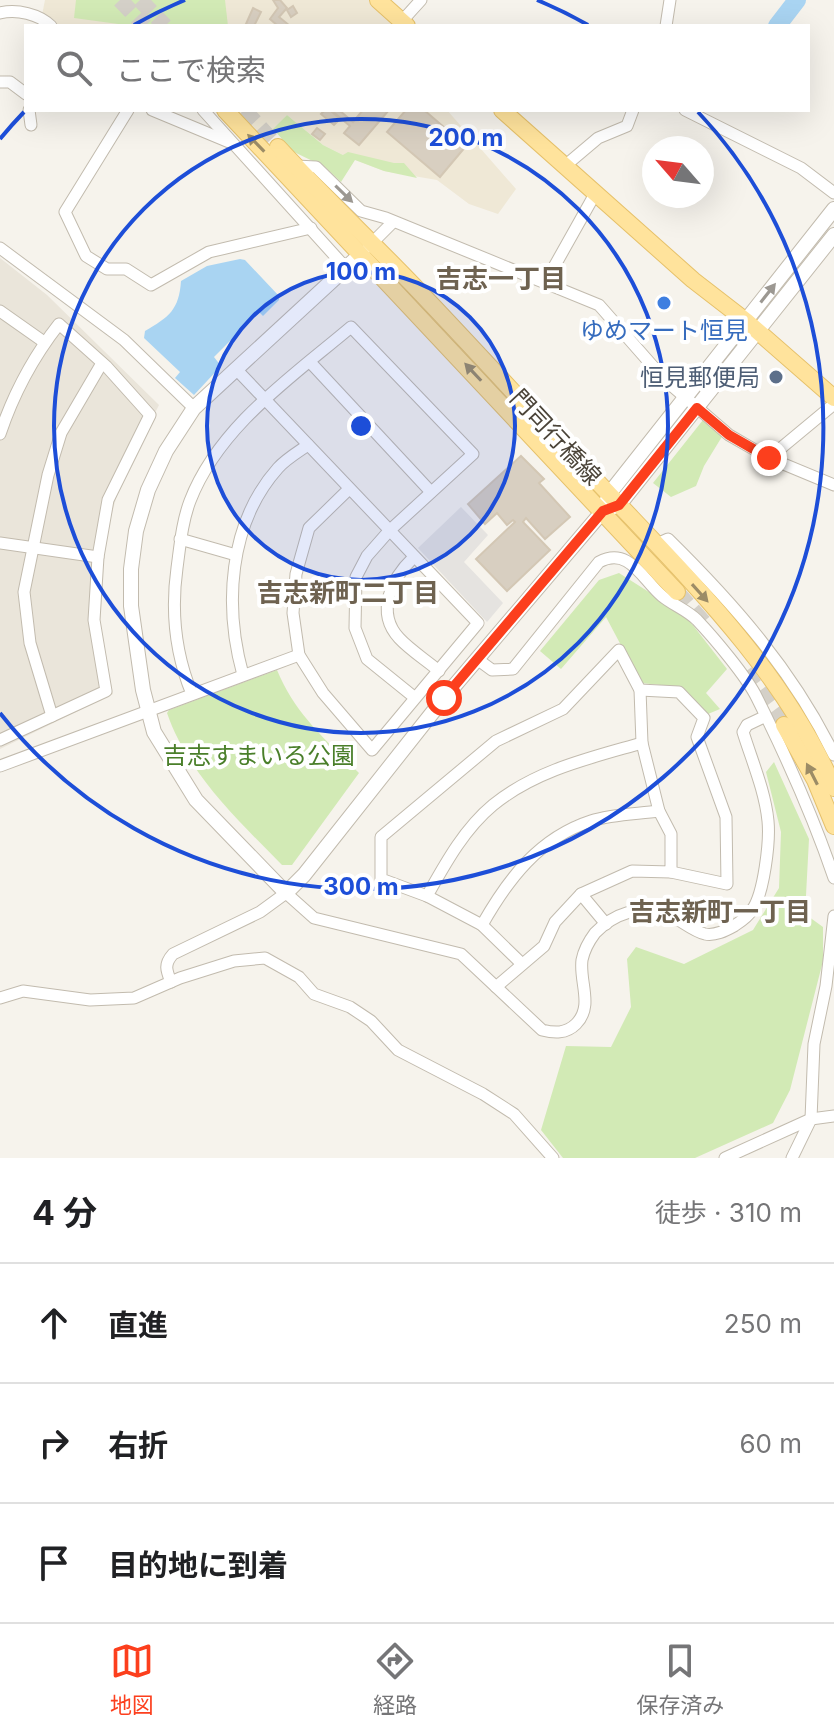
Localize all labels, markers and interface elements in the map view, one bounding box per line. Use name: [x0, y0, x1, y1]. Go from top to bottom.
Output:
search box: [24, 24, 810, 112]
icon: search: [52, 46, 96, 90]
text: ここで検索: [116, 52, 266, 88]
text: 200 m: [428, 123, 504, 152]
one-way arrow: [247, 134, 265, 153]
north arrow: [642, 136, 714, 208]
one-way arrow: [334, 184, 353, 203]
text: 100 m: [326, 257, 396, 286]
district label: 吉志一丁目: [436, 263, 566, 294]
one-way arrow: [759, 283, 775, 303]
marker: ゆめマート恒見: [655, 294, 673, 312]
place label: ゆめマート恒見: [580, 316, 748, 345]
one-way arrow: [465, 363, 483, 382]
place label: 恒見郵便局: [640, 363, 760, 392]
marker: 恒見郵便局: [767, 368, 785, 386]
street label: 門司行橋線: [504, 383, 608, 491]
centre of rings: [347, 412, 375, 440]
route end: [751, 440, 787, 476]
district label: 吉志新町二丁目: [257, 577, 439, 608]
one-way arrow: [691, 583, 709, 602]
route start: [426, 680, 462, 716]
park label: 吉志すまいる公園: [163, 741, 355, 770]
one-way arrow: [805, 763, 818, 786]
text: 300 m: [323, 872, 399, 901]
district label: 吉志新町一丁目: [629, 896, 811, 927]
text: 4 分: [32, 1192, 97, 1233]
text: 徒歩 · 310 m: [655, 1197, 802, 1228]
icon: ahead: [32, 1301, 76, 1345]
text: 直進: [108, 1307, 168, 1343]
text: 250 m: [724, 1308, 802, 1339]
icon: right: [32, 1421, 76, 1465]
text: 右折: [108, 1427, 168, 1463]
text: 60 m: [739, 1428, 802, 1459]
icon: arrive: [32, 1541, 76, 1585]
text: 目的地に到着: [108, 1547, 288, 1583]
tab: 地図: [110, 1639, 154, 1719]
tab: 経路: [373, 1639, 417, 1719]
tab: 保存済み: [636, 1639, 724, 1719]

